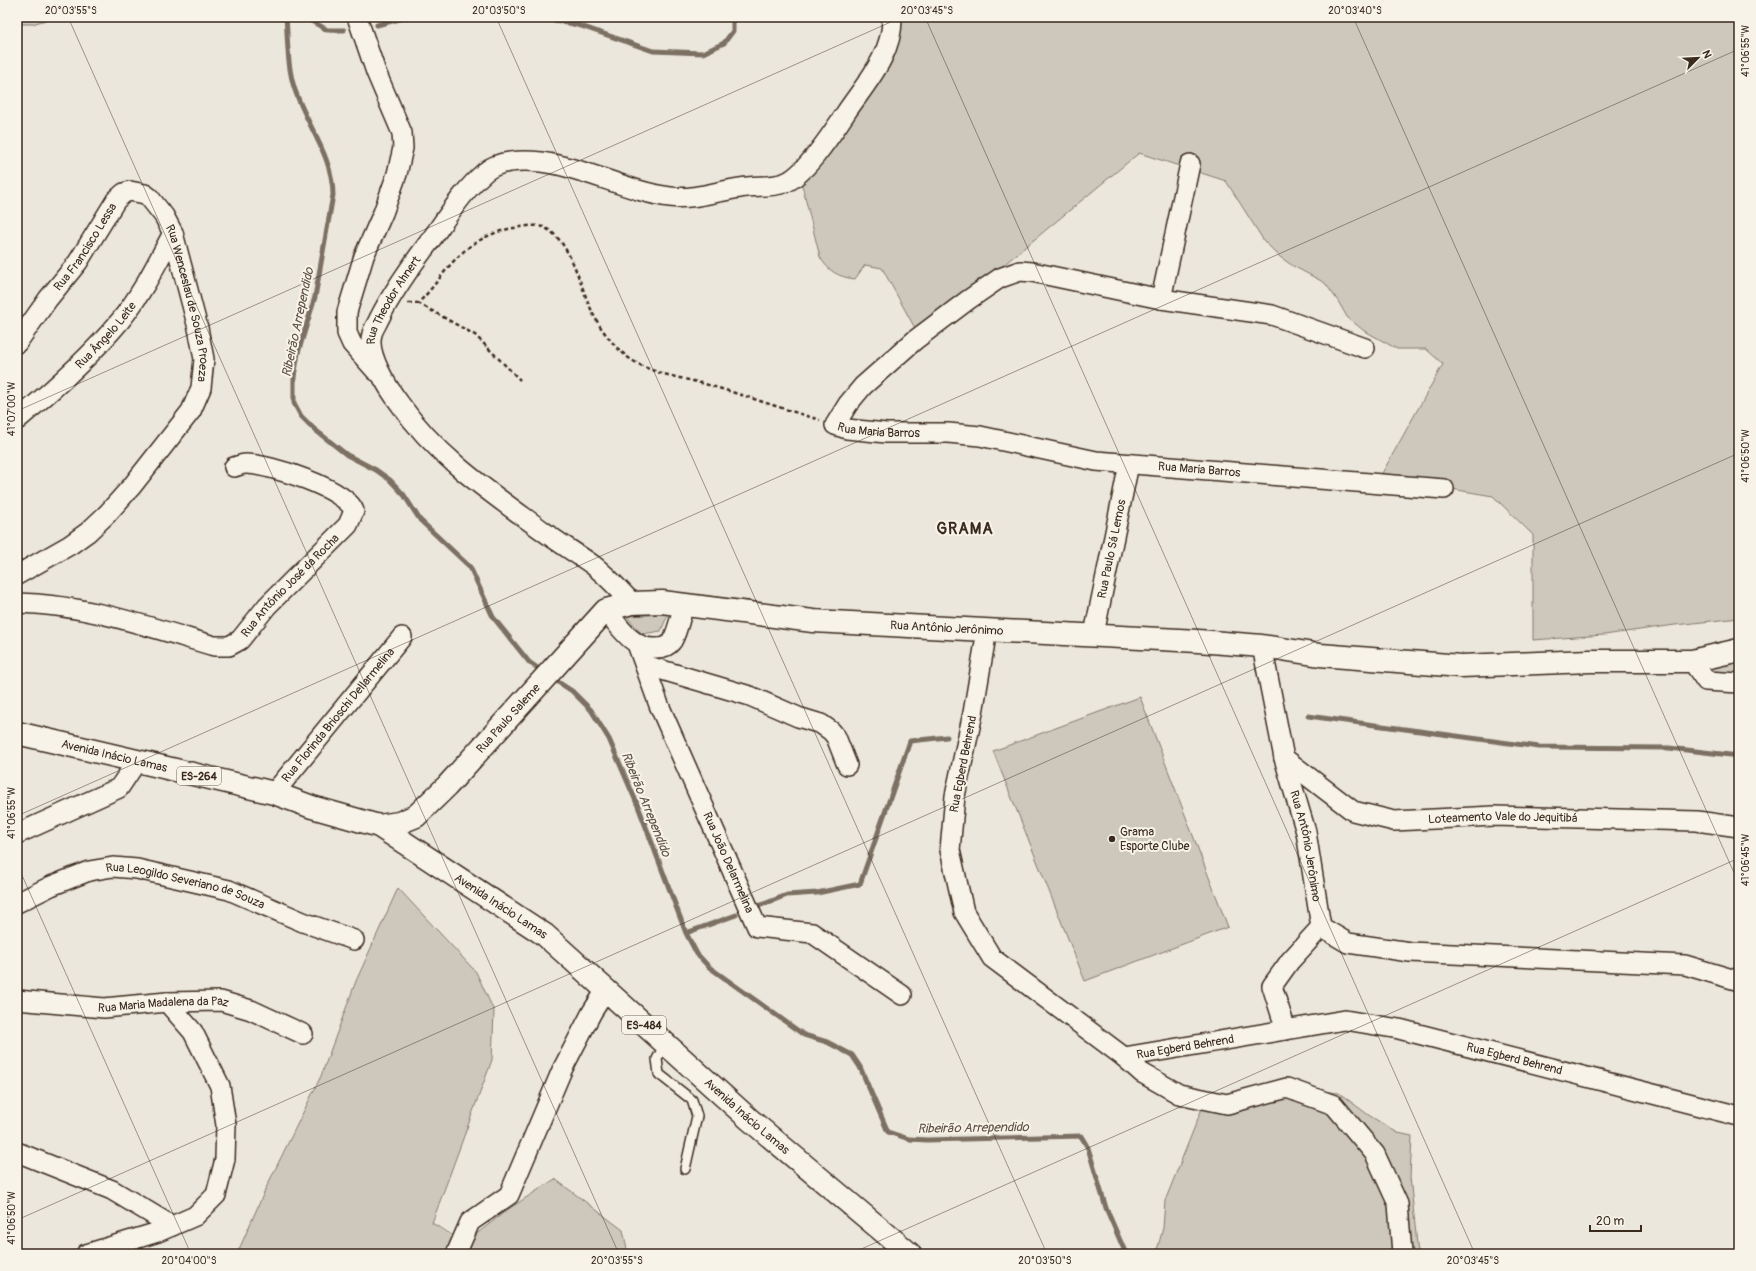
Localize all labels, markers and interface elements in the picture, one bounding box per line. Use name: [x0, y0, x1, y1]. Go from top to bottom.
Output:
text: 20°03'55"S: [45, 5, 97, 17]
text: 20°03'50"S: [472, 5, 526, 17]
text: 20°03'45"S: [901, 5, 953, 17]
text: 20°03'40"S: [1328, 5, 1382, 17]
text: 41°06'55"W: [1740, 24, 1752, 77]
north arrow: [1678, 38, 1718, 78]
text: N: [1699, 48, 1714, 61]
street label: Rua Francisco Lessa: [51, 200, 120, 294]
street label: Rua Wenceslau de Souza Proeza: [162, 222, 211, 383]
street label: Rua Theodor Ahnert: [364, 253, 424, 345]
water label: Ribeirão Arrependido: [279, 265, 318, 378]
street label: Rua Ângelo Leite: [72, 299, 140, 372]
text: 41°07'00"W: [6, 381, 18, 436]
street label: Rua Maria Barros: [835, 419, 920, 441]
text: 41°06'50"W: [1740, 429, 1752, 483]
street label: Rua Maria Barros: [1158, 459, 1242, 481]
street label: Rua Paulo Sá Lemos: [1095, 497, 1130, 600]
district label: GRAMA: [936, 519, 994, 539]
street label: Rua Antônio José da Rocha: [238, 531, 343, 640]
street label: Rua Antônio Jerônimo: [890, 618, 1004, 639]
street label: Rua Florinda Brioschi Dellarmelina: [279, 645, 398, 786]
street label: Rua Paulo Saleme: [473, 681, 544, 756]
street label: Rua Egberd Behrend: [947, 714, 980, 814]
street label: Avenida Inácio Lamas: [60, 737, 169, 776]
water label: Ribeirão Arrependido: [618, 750, 675, 860]
road number: ES-264: [177, 767, 221, 785]
text: 41°06'55"W: [6, 786, 18, 839]
street label: Rua Antônio Jerônimo: [1286, 789, 1324, 903]
street label: Loteamento Vale do Jequitibá: [1428, 809, 1578, 827]
street label: Rua João Delarmelina: [699, 810, 757, 916]
place label: Grama Esporte Clube: [1120, 825, 1190, 854]
text: 41°06'45"W: [1740, 833, 1752, 886]
marker: Grama Esporte Clube: [1107, 834, 1117, 844]
street label: Rua Leogildo Severiano de Souza: [105, 860, 267, 913]
street label: Avenida Inácio Lamas: [451, 871, 551, 943]
street label: Rua Maria Madalena da Paz: [97, 994, 231, 1016]
road number: ES-484: [622, 1016, 666, 1034]
street label: Rua Egberd Behrend: [1135, 1032, 1235, 1063]
street label: Rua Egberd Behrend: [1465, 1040, 1564, 1079]
street label: Avenida Inácio Lamas: [701, 1075, 793, 1158]
water label: Ribeirão Arrependido: [917, 1119, 1030, 1137]
text: 41°06'50"W: [6, 1191, 18, 1245]
scale bar: [1590, 1207, 1641, 1233]
text: 20 m: [1596, 1214, 1625, 1229]
text: 20°04'00"S: [162, 1255, 217, 1267]
text: 20°03'55"S: [591, 1255, 643, 1267]
text: 20°03'50"S: [1018, 1255, 1072, 1267]
text: 20°03'45"S: [1447, 1255, 1499, 1267]

